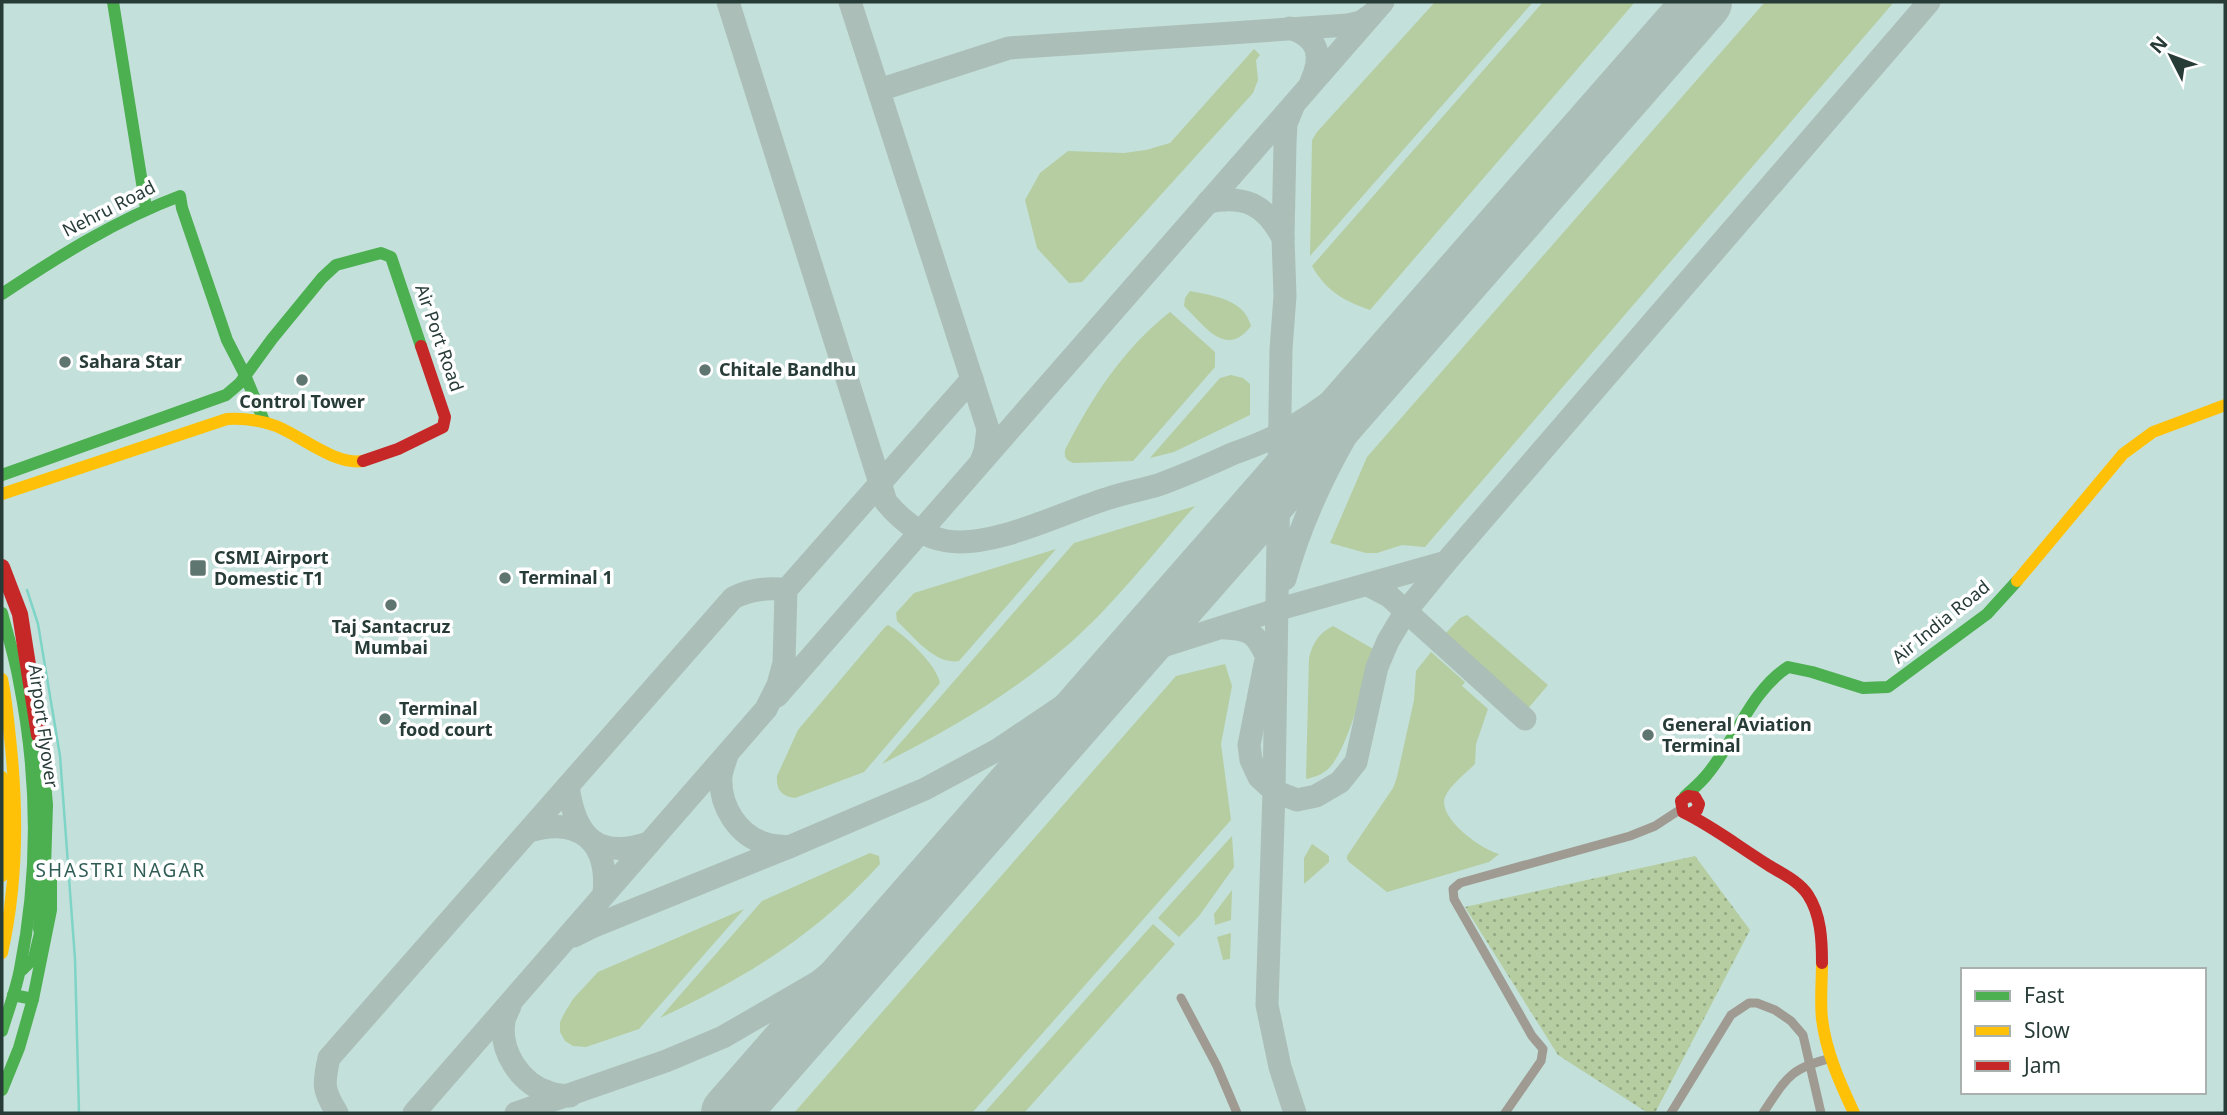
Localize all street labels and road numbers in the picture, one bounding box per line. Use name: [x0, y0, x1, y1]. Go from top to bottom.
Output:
street label: Nehru Road: [58, 174, 159, 242]
street label: Air Port Road: [410, 281, 470, 394]
street label: Air India Road: [1886, 574, 1994, 668]
street label: Airport Flyover: [23, 663, 65, 790]

